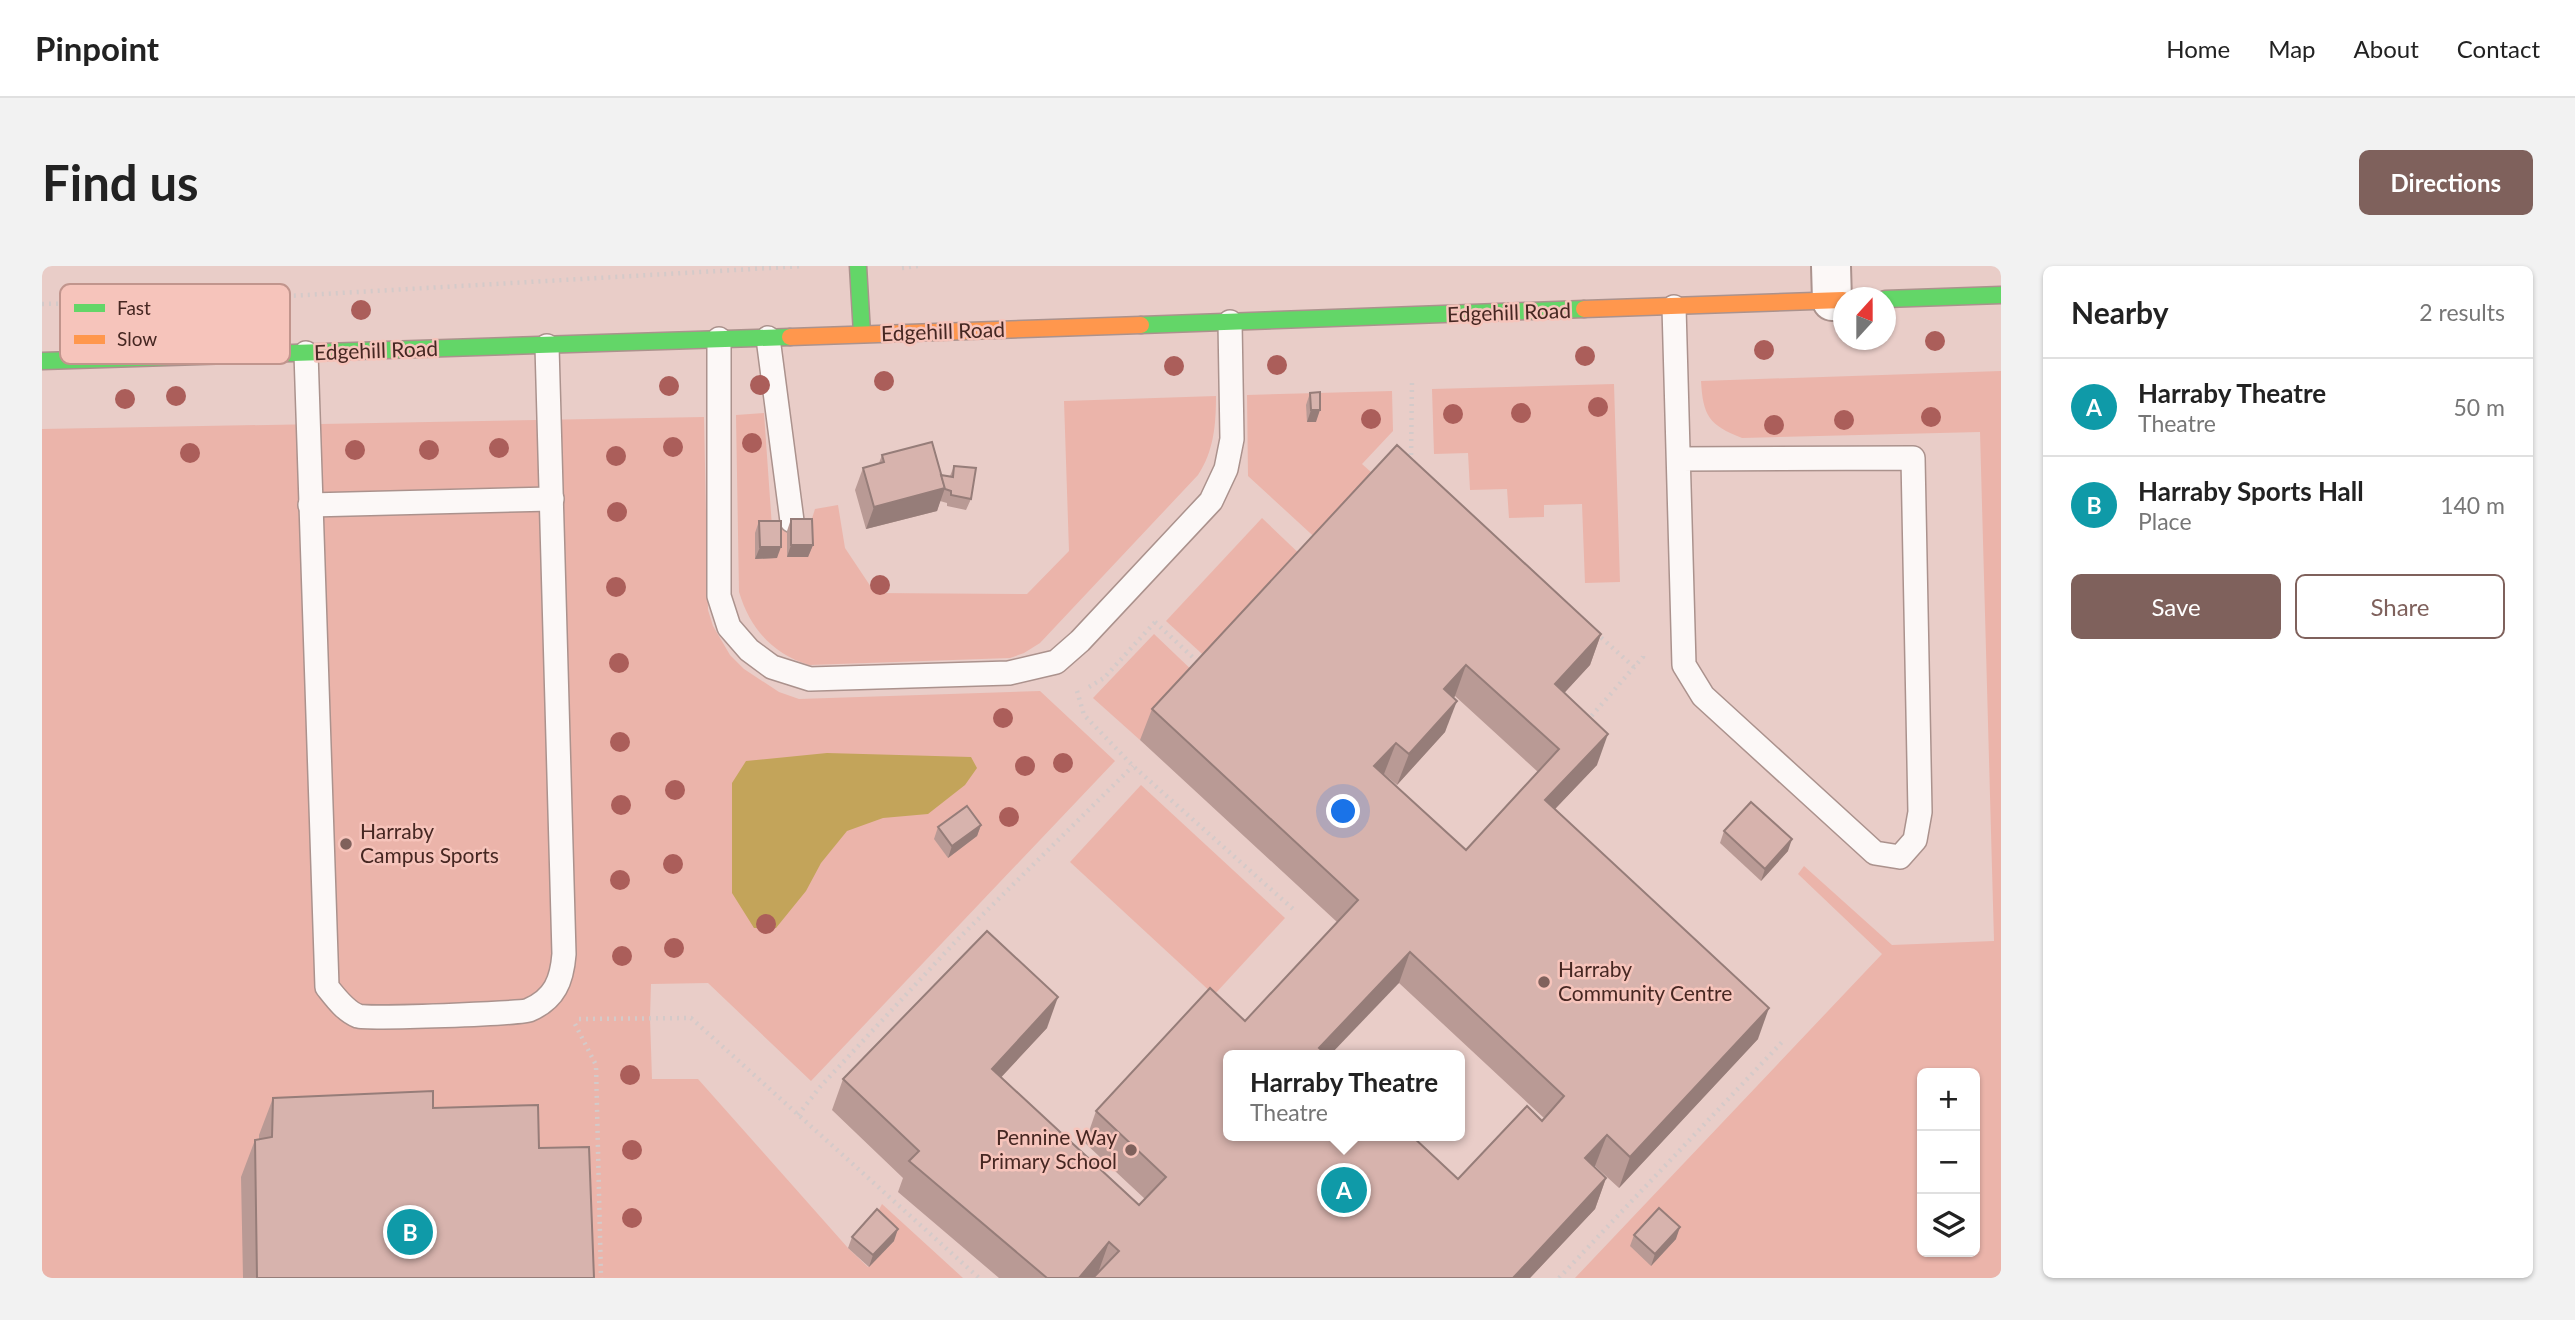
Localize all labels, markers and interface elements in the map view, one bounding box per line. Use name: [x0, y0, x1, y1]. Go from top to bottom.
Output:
text: Pinpoint: [35, 28, 159, 68]
text: Home: [2166, 34, 2230, 63]
text: Map: [2268, 34, 2316, 63]
text: About: [2354, 34, 2419, 63]
text: Contact: [2457, 34, 2540, 63]
button: Directions: [2359, 150, 2533, 215]
text: Find us: [42, 153, 199, 211]
legend: [60, 284, 290, 364]
north arrow: [1833, 287, 1896, 350]
text: Nearby: [2071, 294, 2169, 330]
text: Fast: [117, 296, 151, 319]
street label: Edgehill Road: [1447, 297, 1571, 326]
text: 2 results: [2419, 298, 2505, 326]
street label: Edgehill Road: [881, 316, 1005, 345]
text: Slow: [117, 327, 157, 350]
street label: Edgehill Road: [314, 335, 438, 364]
text: Harraby Theatre: [2138, 377, 2326, 409]
text: A: [2086, 393, 2102, 421]
text: 50 m: [2454, 393, 2505, 421]
text: Theatre: [2138, 409, 2216, 437]
text: Harraby Sports Hall: [2138, 475, 2364, 507]
text: B: [2086, 491, 2102, 519]
text: 140 m: [2440, 491, 2505, 519]
text: Place: [2138, 507, 2192, 535]
button: Save: [2071, 574, 2281, 639]
button: Share: [2295, 574, 2505, 639]
your location: [1326, 794, 1360, 828]
place label: Harraby Campus Sports: [360, 818, 499, 867]
marker: Harraby Campus Sports: [338, 836, 354, 852]
place label: Harraby Community Centre: [1558, 956, 1732, 1005]
marker: Harraby Community Centre: [1536, 974, 1552, 990]
popup: [1223, 1050, 1465, 1141]
text: Harraby Theatre: [1250, 1066, 1438, 1098]
map controls: [1917, 1068, 1980, 1257]
button: +: [1917, 1068, 1980, 1131]
text: Theatre: [1250, 1098, 1328, 1126]
place label: Pennine Way Primary School: [979, 1124, 1117, 1173]
button: −: [1917, 1131, 1980, 1194]
marker: Pennine Way Primary School: [1123, 1142, 1139, 1158]
pin: A: [1321, 1164, 1367, 1216]
button: layers: [1917, 1194, 1980, 1257]
pin: B: [387, 1206, 433, 1258]

